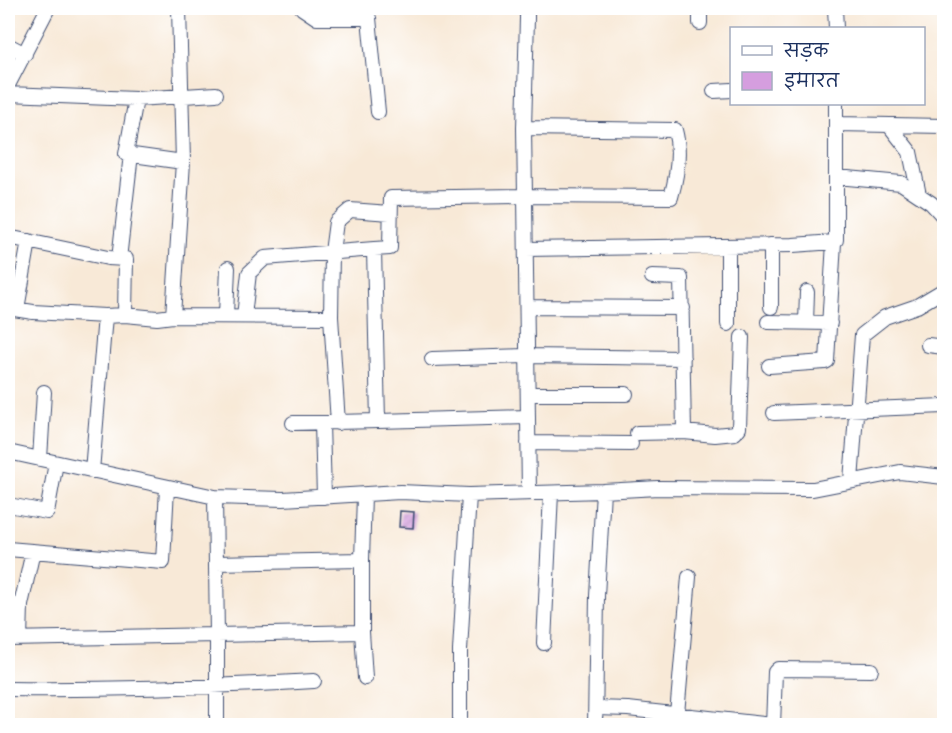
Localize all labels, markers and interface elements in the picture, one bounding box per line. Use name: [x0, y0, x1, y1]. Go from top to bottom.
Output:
legend: [730, 27, 925, 105]
text: सड़क: [783, 40, 829, 62]
text: इमारत: [784, 70, 840, 92]

